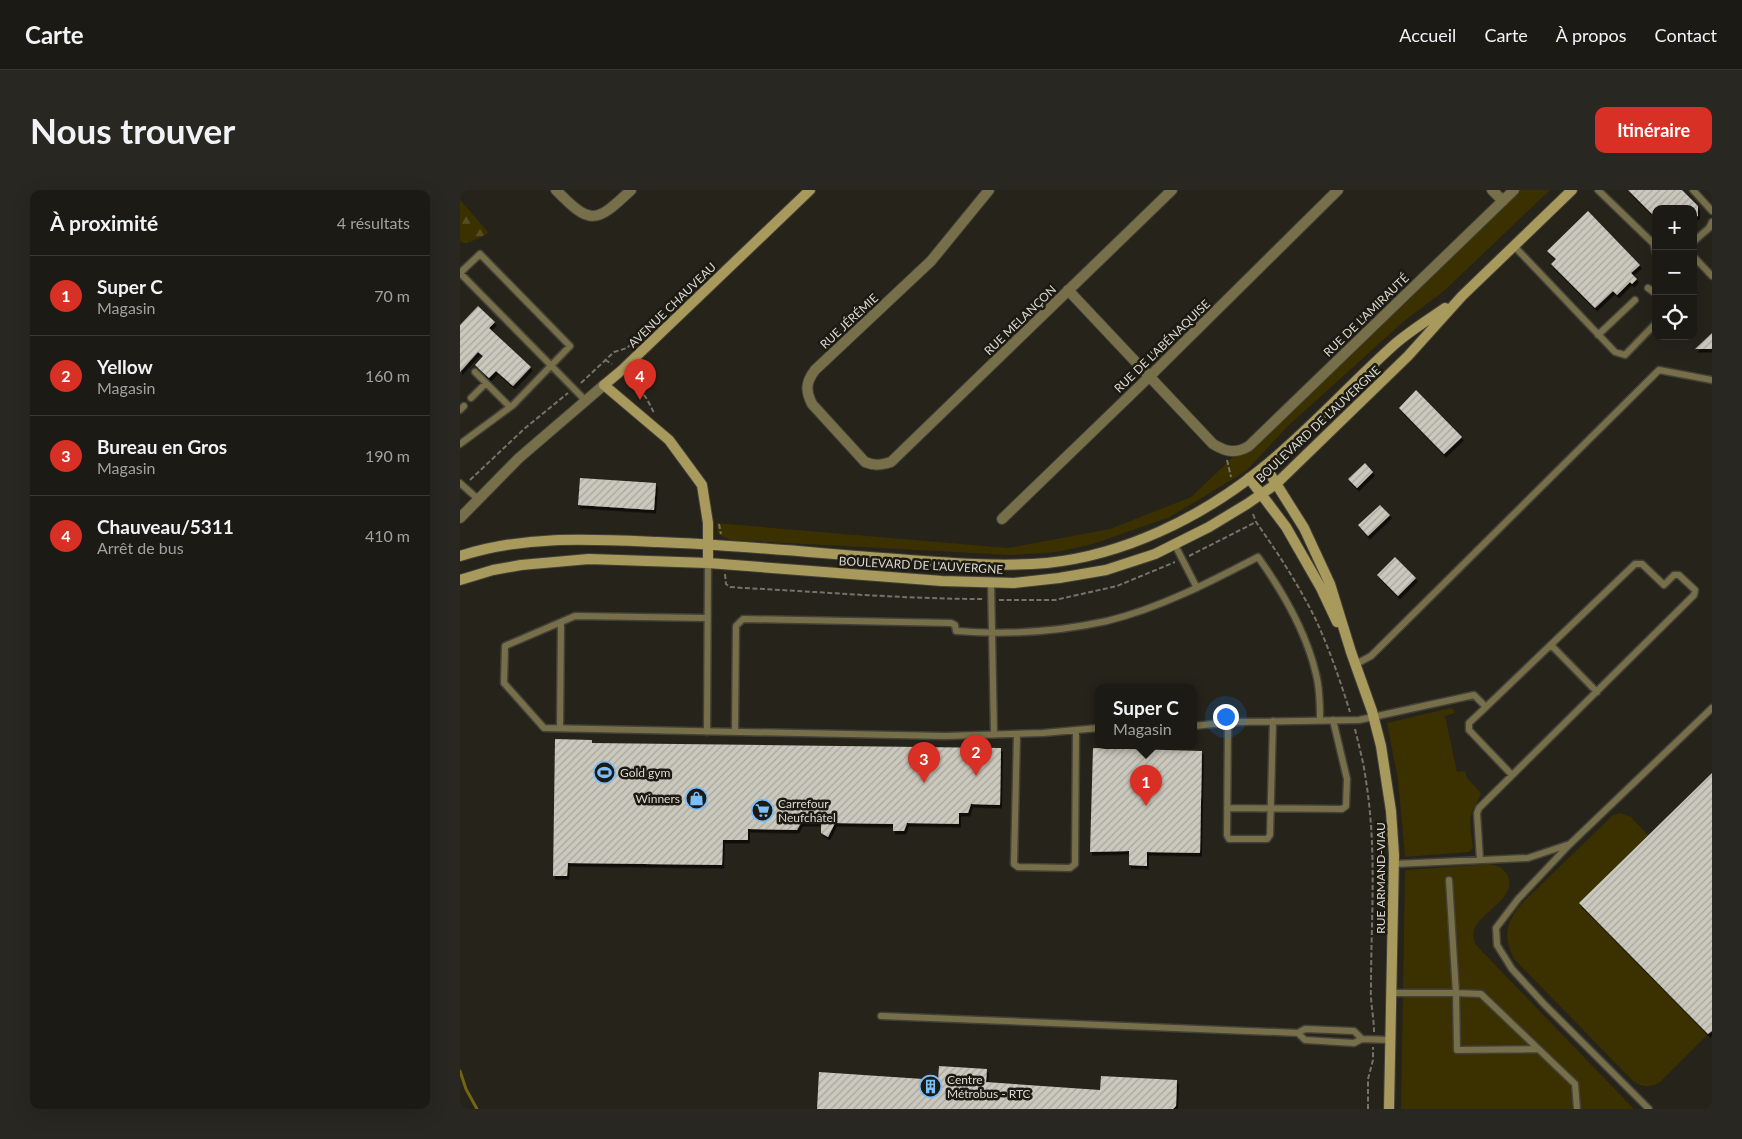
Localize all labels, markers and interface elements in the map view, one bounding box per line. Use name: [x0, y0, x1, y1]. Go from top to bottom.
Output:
text: Carte: [25, 20, 84, 49]
text: Accueil: [1399, 24, 1456, 46]
text: Carte: [1484, 24, 1528, 46]
text: À propos: [1556, 24, 1627, 46]
text: Contact: [1655, 24, 1717, 46]
button: Itinéraire: [1595, 107, 1712, 153]
text: Nous trouver: [30, 109, 235, 151]
map controls: [1652, 205, 1697, 340]
button: +: [1652, 205, 1697, 250]
text: À proximité: [50, 210, 158, 235]
text: 4 résultats: [337, 213, 410, 232]
button: −: [1652, 250, 1697, 295]
street label: AVENUE CHAUVEAU: [625, 259, 719, 351]
street label: RUE DE L'AMIRAUTÉ: [1320, 270, 1412, 360]
text: Super C: [97, 275, 163, 298]
street label: RUE MELANÇON: [981, 282, 1059, 358]
text: 1: [61, 286, 71, 305]
text: 70 m: [374, 286, 410, 305]
street label: RUE JÉRÉMIE: [817, 290, 881, 352]
button: locate: [1652, 295, 1697, 340]
street label: RUE DE L'ABÉNAQUISE: [1111, 296, 1213, 396]
text: Magasin: [97, 298, 156, 317]
text: Yellow: [97, 355, 153, 378]
pin: 4: [624, 359, 656, 400]
street label: BOULEVARD DE L'AUVERGNE: [1253, 362, 1383, 486]
text: 2: [61, 366, 71, 385]
text: 160 m: [365, 366, 410, 385]
text: Magasin: [97, 378, 156, 397]
text: Bureau en Gros: [97, 435, 227, 458]
text: 3: [61, 446, 71, 465]
text: 190 m: [365, 446, 410, 465]
text: Magasin: [97, 458, 156, 477]
text: Chauveau/5311: [97, 515, 234, 538]
text: 4: [61, 526, 71, 545]
text: 410 m: [365, 526, 410, 545]
text: Arrêt de bus: [97, 538, 184, 557]
street label: BOULEVARD DE L'AUVERGNE: [838, 553, 1004, 577]
popup: [1095, 684, 1197, 749]
text: Super C: [1113, 696, 1179, 719]
your location: [1213, 704, 1239, 730]
text: Magasin: [1113, 719, 1172, 738]
pin: 2: [960, 735, 992, 776]
pin: 3: [908, 742, 940, 783]
sports icon: Gold gym: [592, 760, 616, 784]
place label: Gold gym: [620, 765, 671, 780]
pin: 1: [1130, 765, 1162, 806]
shop icon: Winners: [684, 786, 708, 810]
place label: Winners: [635, 791, 680, 806]
place label: Carrefour Neufchâtel: [778, 796, 836, 825]
supermarket icon: Carrefour Neufchâtel: [750, 798, 774, 822]
street label: RUE ARMAND-VIAU: [1373, 822, 1388, 934]
place label: Centre Métrobus - RTC: [947, 1072, 1031, 1101]
building icon: Centre Métrobus - RTC: [919, 1074, 943, 1098]

